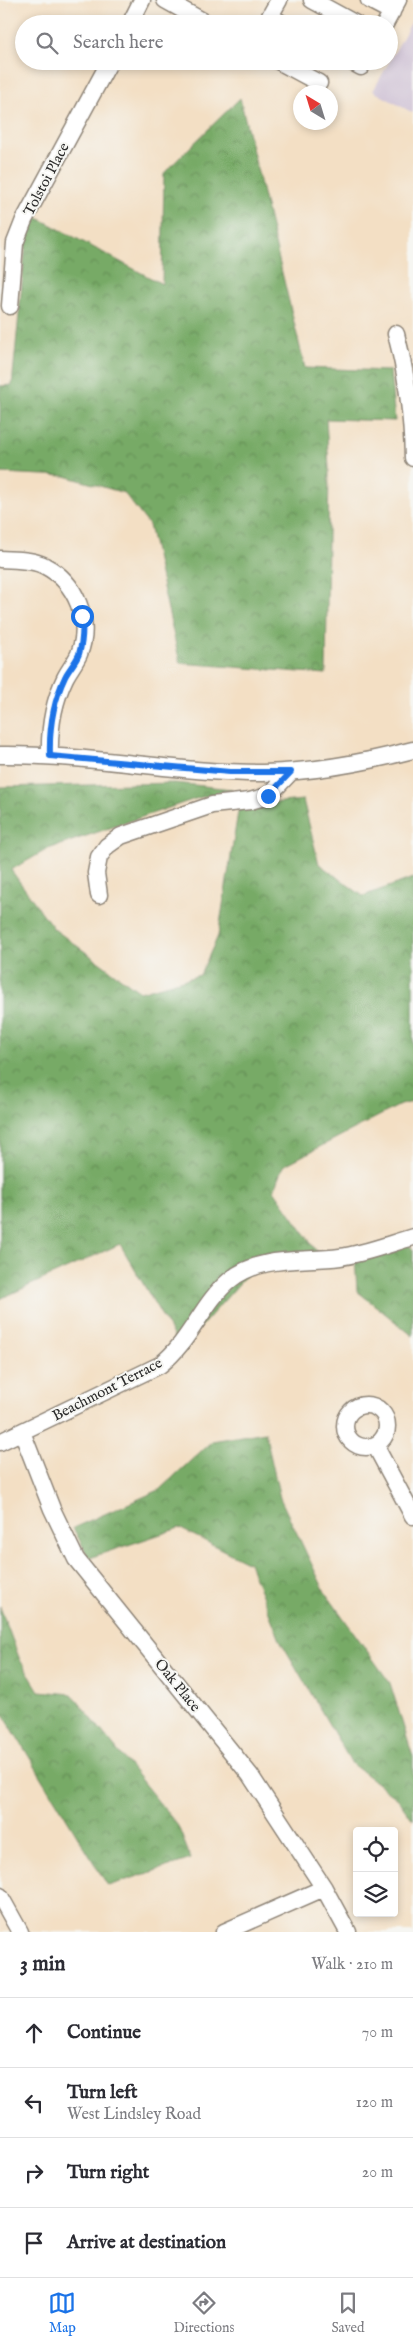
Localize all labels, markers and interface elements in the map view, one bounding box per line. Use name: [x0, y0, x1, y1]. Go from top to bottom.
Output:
search box: [15, 15, 398, 70]
icon: search: [33, 29, 61, 57]
text: Search here: [73, 31, 164, 55]
north arrow: [293, 85, 338, 130]
street label: Tolstoi Place: [19, 139, 74, 219]
route start: [71, 605, 94, 628]
route end: [257, 785, 280, 808]
street label: Beachmont Terrace: [49, 1353, 166, 1425]
street label: Oak Place: [150, 1655, 205, 1716]
map controls: [353, 1827, 398, 1917]
button: locate: [353, 1827, 398, 1872]
button: layers: [353, 1872, 398, 1917]
text: 3 min: [20, 1951, 65, 1978]
text: Walk · 210 m: [311, 1955, 393, 1975]
icon: ahead: [20, 2019, 48, 2047]
text: Continue: [67, 2021, 141, 2045]
text: 70 m: [362, 2023, 393, 2043]
text: Turn left: [67, 2081, 138, 2105]
icon: left: [20, 2089, 48, 2117]
text: 120 m: [356, 2093, 393, 2113]
text: West Lindsley Road: [67, 2105, 201, 2125]
icon: right: [20, 2159, 48, 2187]
text: Turn right: [67, 2161, 149, 2185]
text: 20 m: [362, 2163, 393, 2183]
icon: arrive: [20, 2229, 48, 2257]
text: Arrive at destination: [67, 2231, 226, 2255]
tab: Map: [48, 2289, 76, 2337]
tab: Directions: [173, 2289, 234, 2337]
tab: Saved: [331, 2289, 364, 2337]

